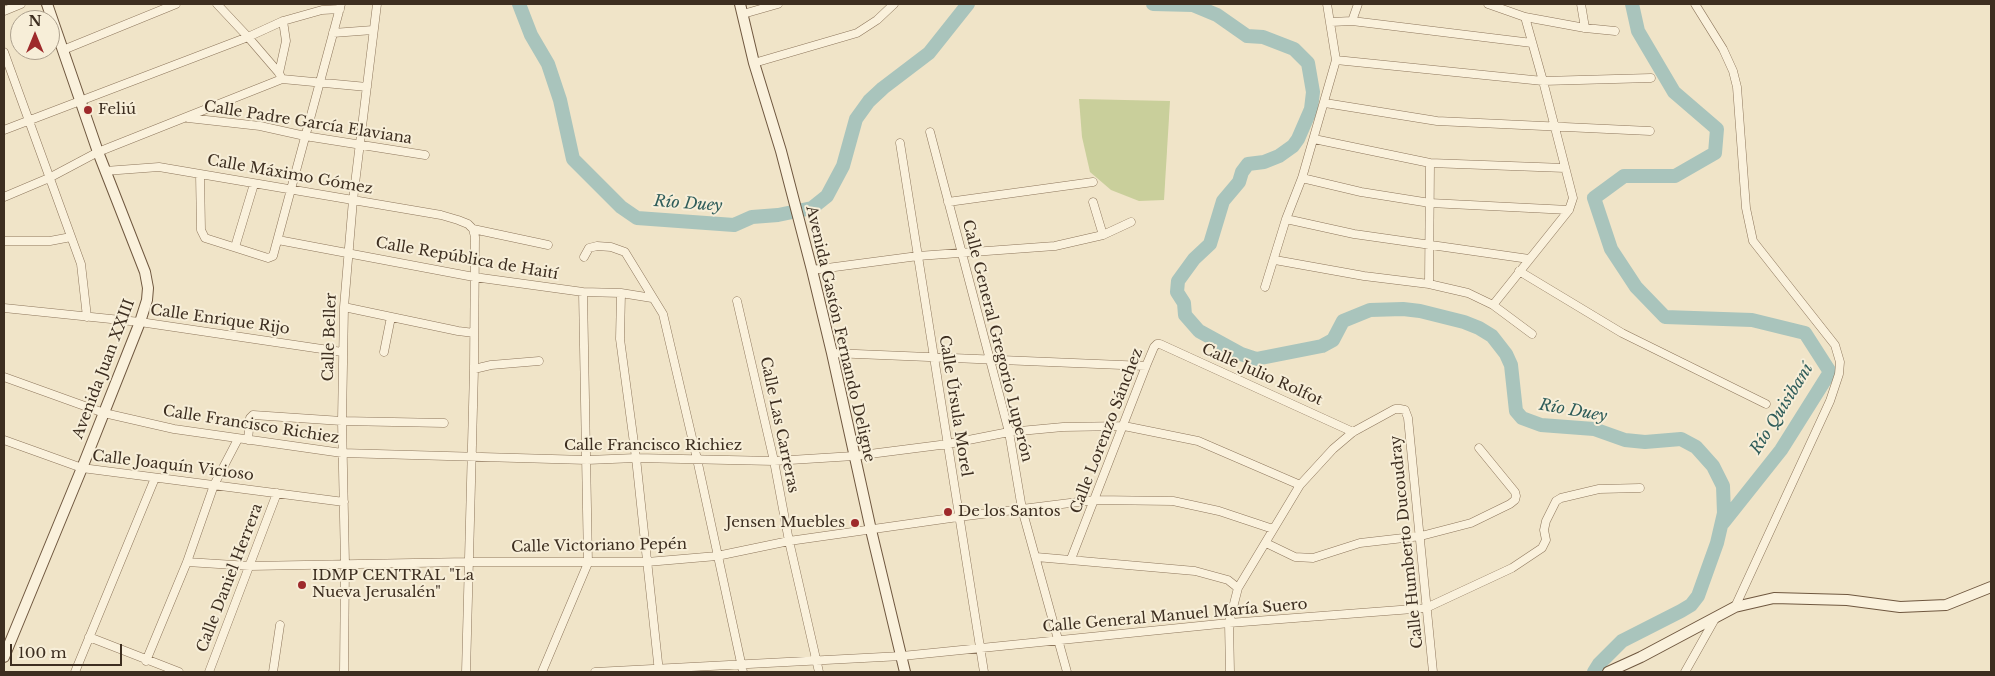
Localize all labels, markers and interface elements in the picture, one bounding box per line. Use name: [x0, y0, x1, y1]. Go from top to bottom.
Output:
north arrow: [10, 10, 60, 60]
text: N: [28, 12, 42, 30]
street label: Calle Padre García Elaviana: [203, 98, 413, 148]
place label: Feliú: [98, 101, 136, 119]
marker: Feliú: [82, 104, 94, 116]
street label: Calle Máximo Gómez: [206, 152, 374, 198]
water label: Río Duey: [653, 192, 723, 216]
street label: Avenida Gastón Fernando Deligne: [802, 204, 878, 464]
street label: Calle General Gregorio Luperón: [958, 218, 1036, 464]
street label: Calle República de Haití: [374, 234, 560, 284]
street label: Calle Beller: [319, 292, 341, 382]
street label: Avenida Juan XXIII: [69, 297, 139, 441]
street label: Calle Enrique Rijo: [149, 301, 291, 339]
street label: Calle Úrsula Morel: [935, 334, 975, 478]
street label: Calle Julio Rolfot: [1199, 340, 1325, 410]
street label: Calle Lorenzo Sánchez: [1067, 346, 1147, 516]
street label: Calle Las Carreras: [756, 355, 802, 495]
water label: Río Quisibaní: [1746, 360, 1818, 458]
water label: Río Duey: [1537, 396, 1609, 426]
street label: Calle Francisco Richiez: [162, 402, 340, 448]
street label: Calle Humberto Ducoudray: [1387, 435, 1427, 649]
street label: Calle Francisco Richiez: [564, 437, 742, 455]
street label: Calle Joaquín Vicioso: [91, 447, 255, 485]
street label: Calle Daniel Herrera: [193, 501, 267, 655]
place label: De los Santos: [958, 503, 1061, 521]
marker: De los Santos: [942, 506, 954, 518]
place label: Jensen Muebles: [726, 514, 845, 532]
marker: Jensen Muebles: [849, 517, 861, 529]
street label: Calle Victoriano Pepén: [511, 535, 687, 557]
place label: IDMP CENTRAL "La Nueva Jerusalén": [312, 567, 474, 602]
marker: IDMP CENTRAL "La Nueva Jerusalén": [296, 579, 308, 591]
street label: Calle General Manuel María Suero: [1042, 595, 1308, 637]
scale bar: [12, 634, 125, 666]
text: 100 m: [18, 643, 67, 662]

